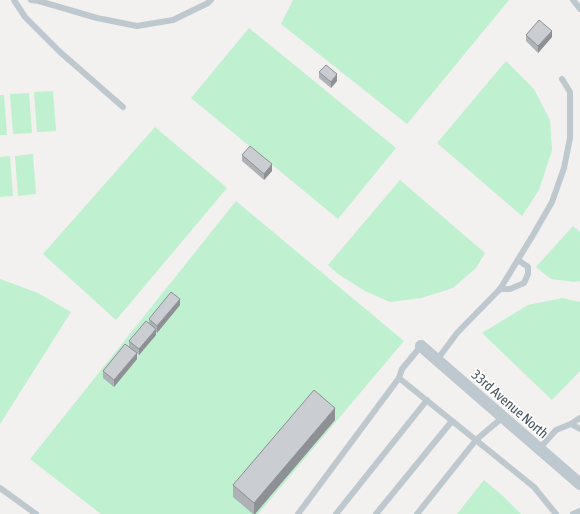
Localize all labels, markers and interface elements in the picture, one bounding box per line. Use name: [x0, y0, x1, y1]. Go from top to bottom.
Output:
street label: 33rd Avenue North: [468, 366, 552, 442]

